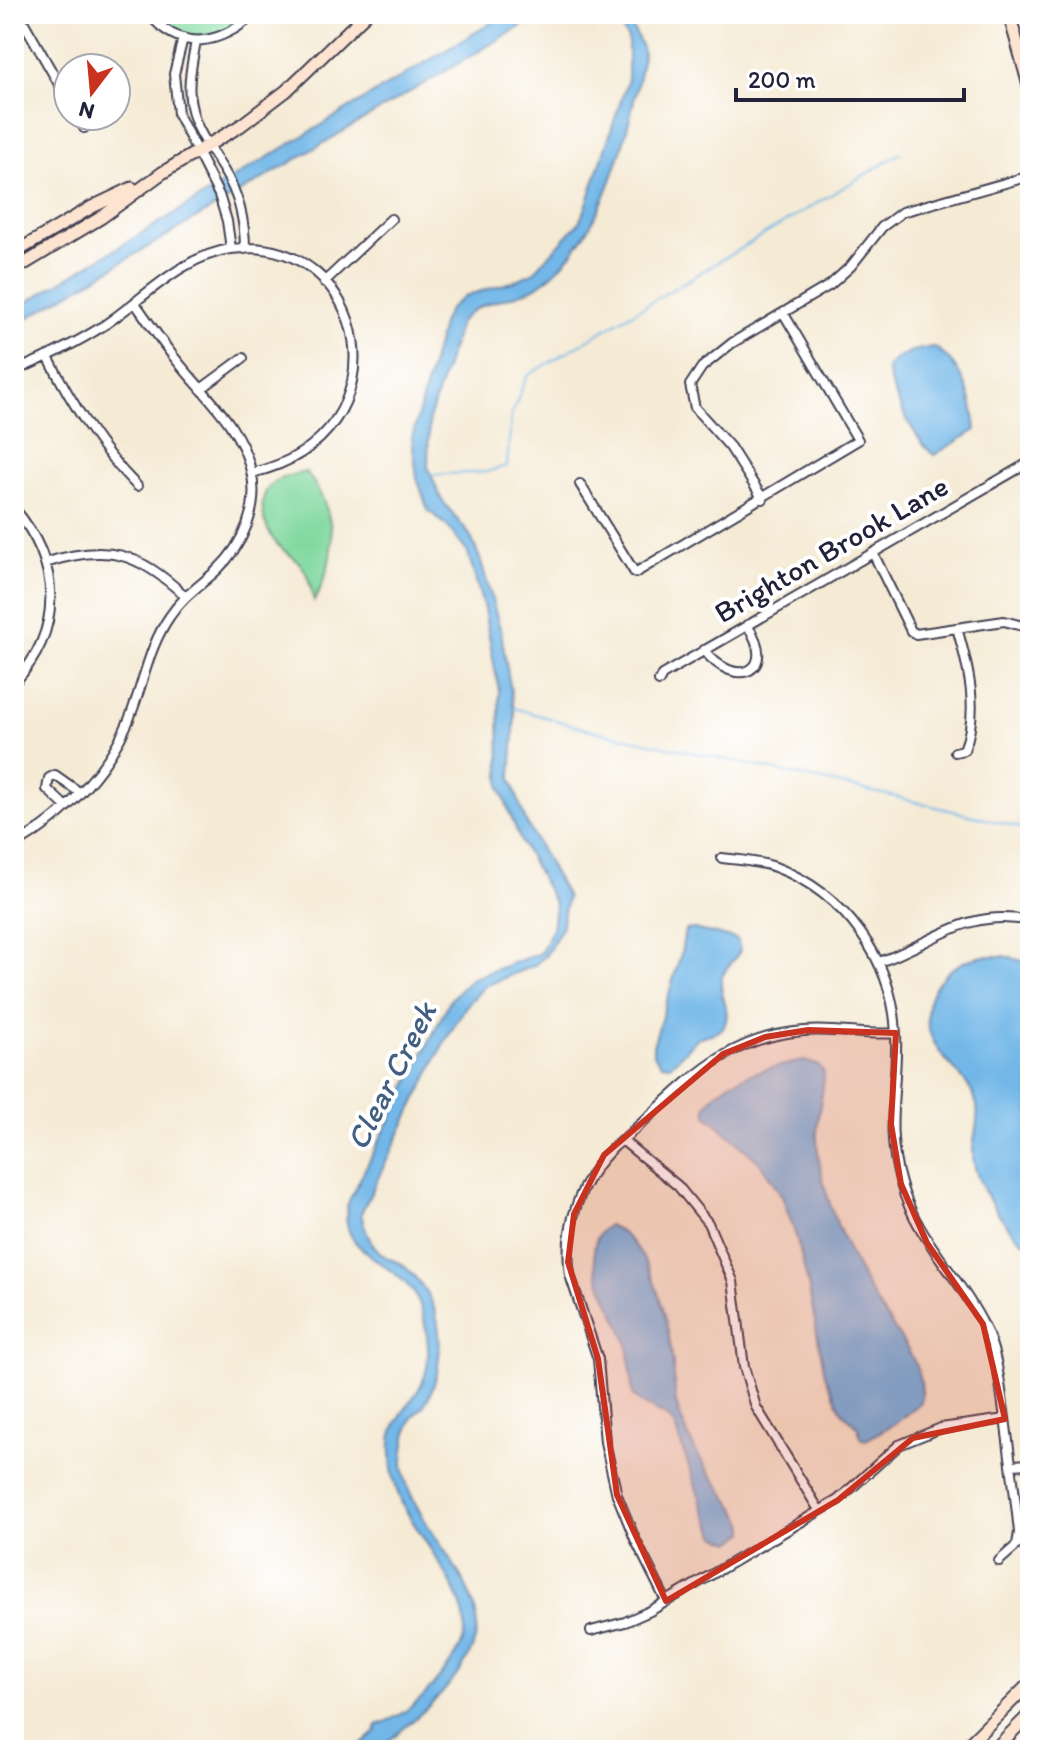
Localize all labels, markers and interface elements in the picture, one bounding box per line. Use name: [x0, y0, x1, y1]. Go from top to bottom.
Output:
north arrow: [52, 52, 132, 132]
scale bar: [736, 52, 964, 102]
text: 200 m: [748, 65, 816, 94]
text: N: [76, 96, 97, 126]
street label: Brighton Brook Lane: [707, 467, 955, 631]
water label: Clear Creek: [338, 995, 445, 1156]

